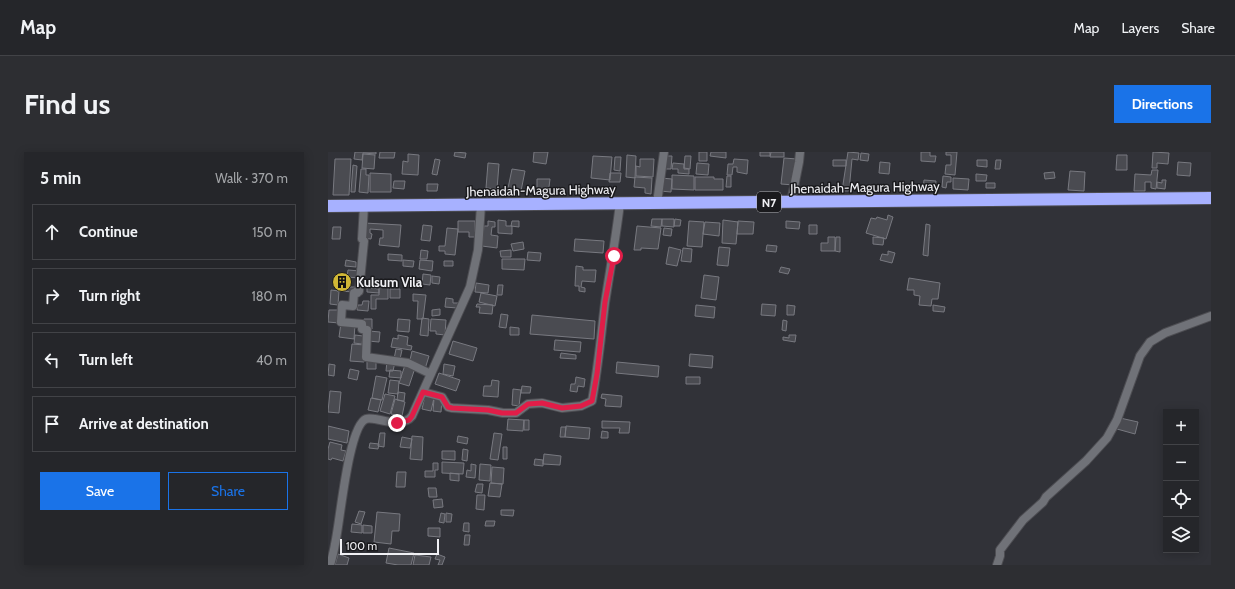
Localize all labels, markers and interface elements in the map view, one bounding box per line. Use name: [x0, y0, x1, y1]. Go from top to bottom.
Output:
text: Map: [20, 16, 56, 39]
text: Map: [1074, 19, 1099, 37]
text: Layers: [1121, 19, 1159, 37]
text: Share: [1181, 19, 1215, 37]
button: Directions: [1114, 85, 1211, 123]
text: Find us: [24, 87, 110, 121]
text: 5 min: [40, 168, 81, 188]
text: Walk · 370 m: [215, 170, 288, 186]
street label: Jhenaidah-Magura Highway: [789, 178, 940, 196]
street label: Jhenaidah-Magura Highway: [465, 181, 616, 199]
road number: N7: [757, 192, 781, 212]
icon: ahead: [41, 221, 63, 243]
text: Continue: [79, 223, 138, 241]
text: 150 m: [252, 224, 287, 240]
route start: [605, 247, 623, 265]
building icon: Kulsum Vila: [331, 271, 353, 293]
place label: Kulsum Vila: [356, 274, 423, 290]
icon: right: [41, 285, 63, 307]
text: Turn right: [79, 287, 140, 305]
text: 180 m: [251, 288, 287, 304]
icon: left: [41, 349, 63, 371]
text: Turn left: [79, 351, 133, 369]
text: 40 m: [256, 352, 287, 368]
map controls: [1163, 409, 1199, 553]
button: +: [1163, 409, 1199, 445]
icon: arrive: [41, 413, 63, 435]
route end: [388, 414, 406, 432]
text: Arrive at destination: [79, 415, 209, 433]
button: −: [1163, 445, 1199, 481]
button: Save: [40, 472, 160, 510]
button: Share: [168, 472, 288, 510]
button: locate: [1163, 481, 1199, 517]
button: layers: [1163, 517, 1199, 553]
scale bar: [340, 537, 439, 556]
text: 100 m: [346, 539, 377, 553]

